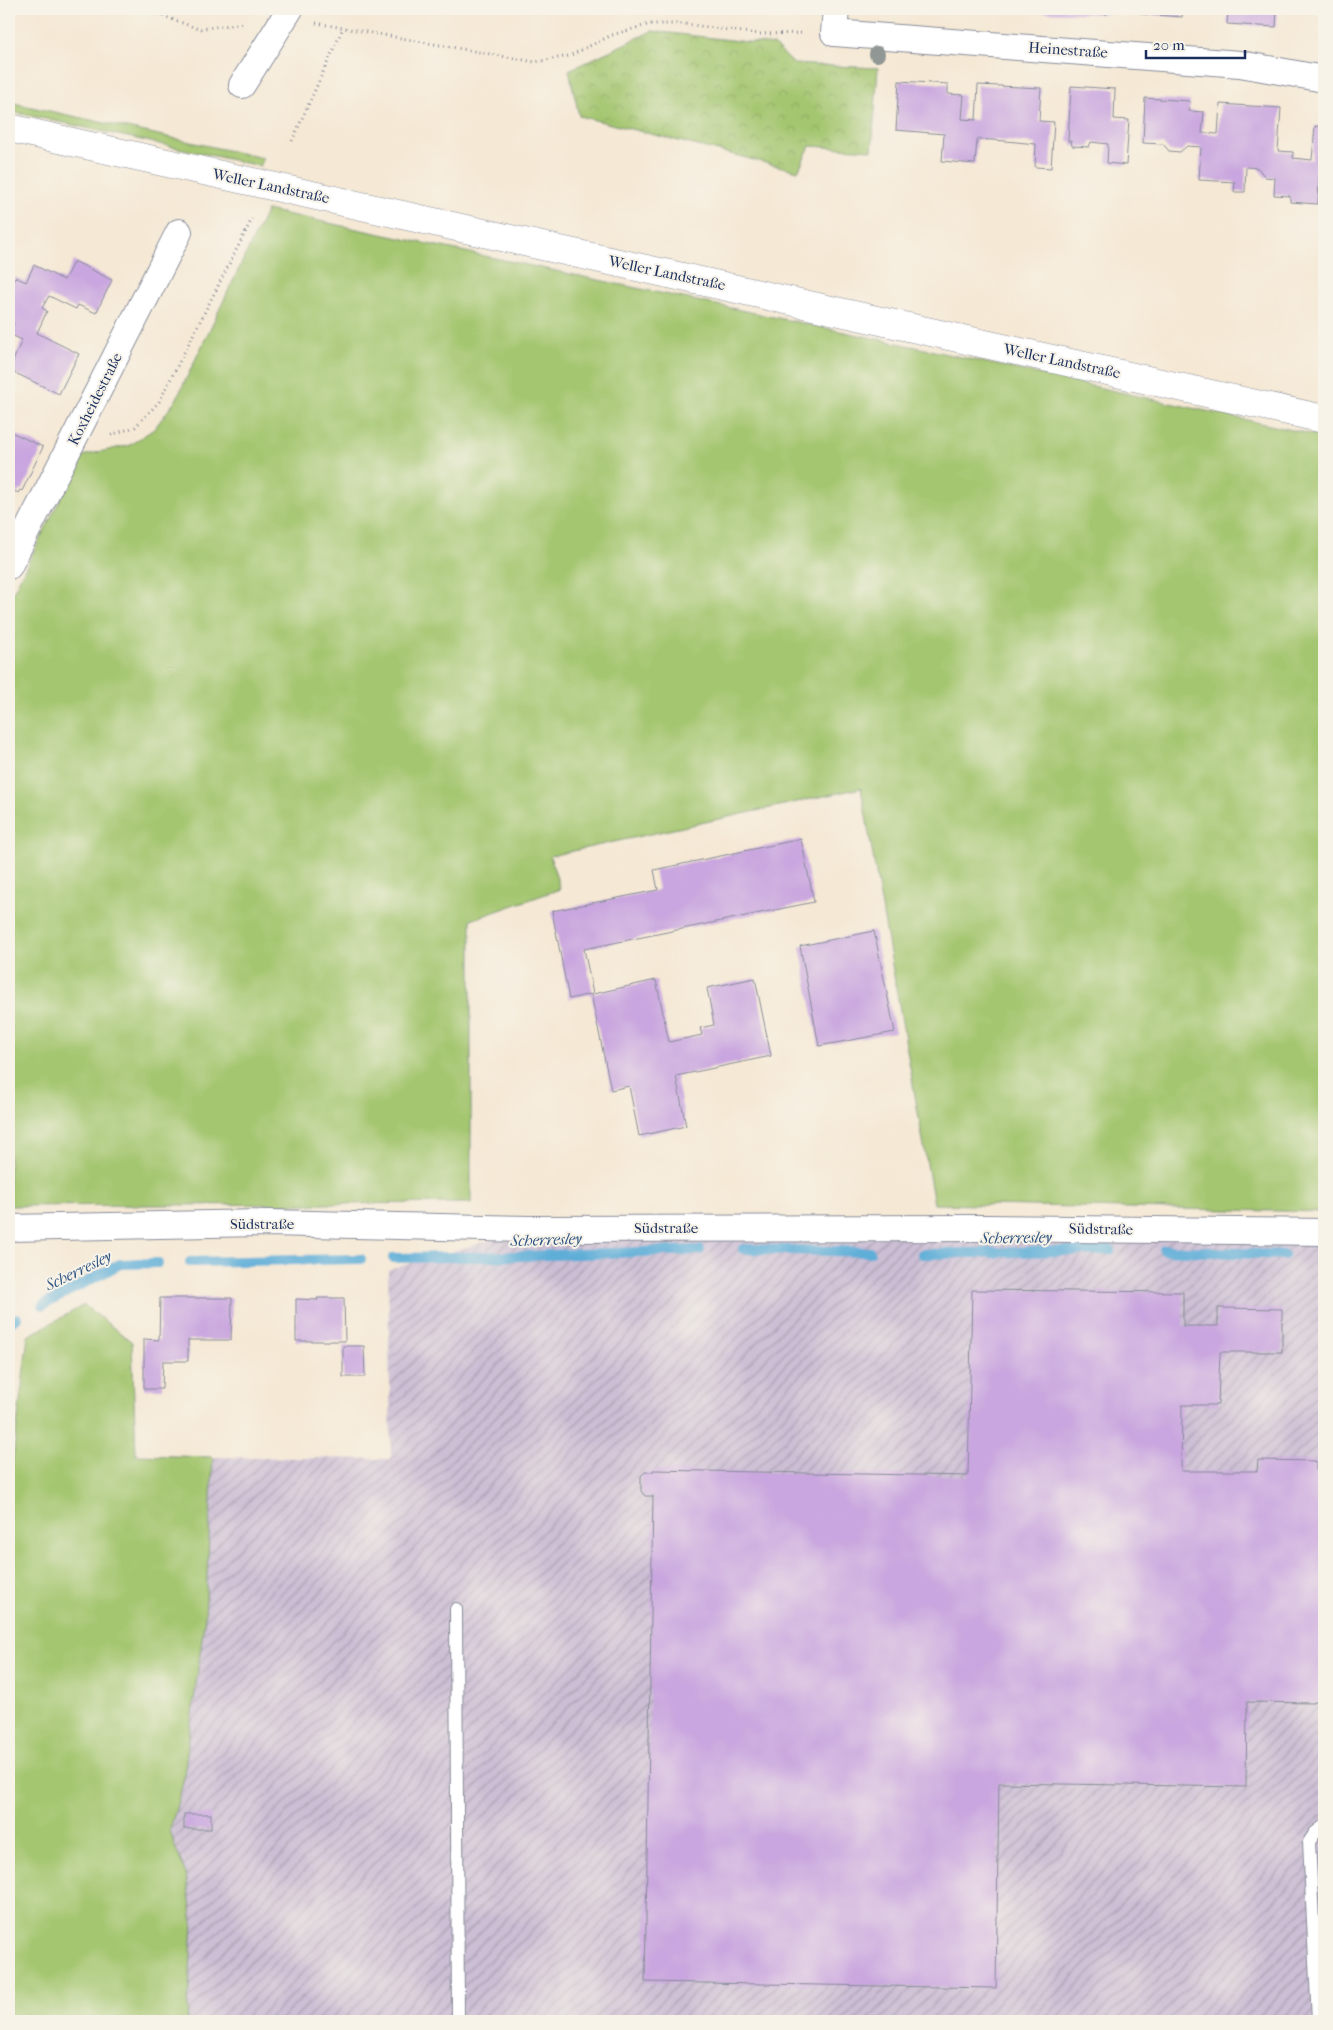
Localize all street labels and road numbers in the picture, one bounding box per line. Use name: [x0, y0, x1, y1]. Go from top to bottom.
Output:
street label: Heinestraße: [1028, 38, 1109, 62]
street label: Weller Landstraße: [210, 165, 332, 207]
street label: Weller Landstraße: [606, 252, 728, 294]
street label: Weller Landstraße: [1001, 340, 1123, 382]
street label: Koxheidestraße: [64, 349, 126, 448]
street label: Südstraße: [230, 1215, 295, 1233]
street label: Südstraße: [634, 1219, 699, 1237]
street label: Südstraße: [1069, 1219, 1134, 1239]

